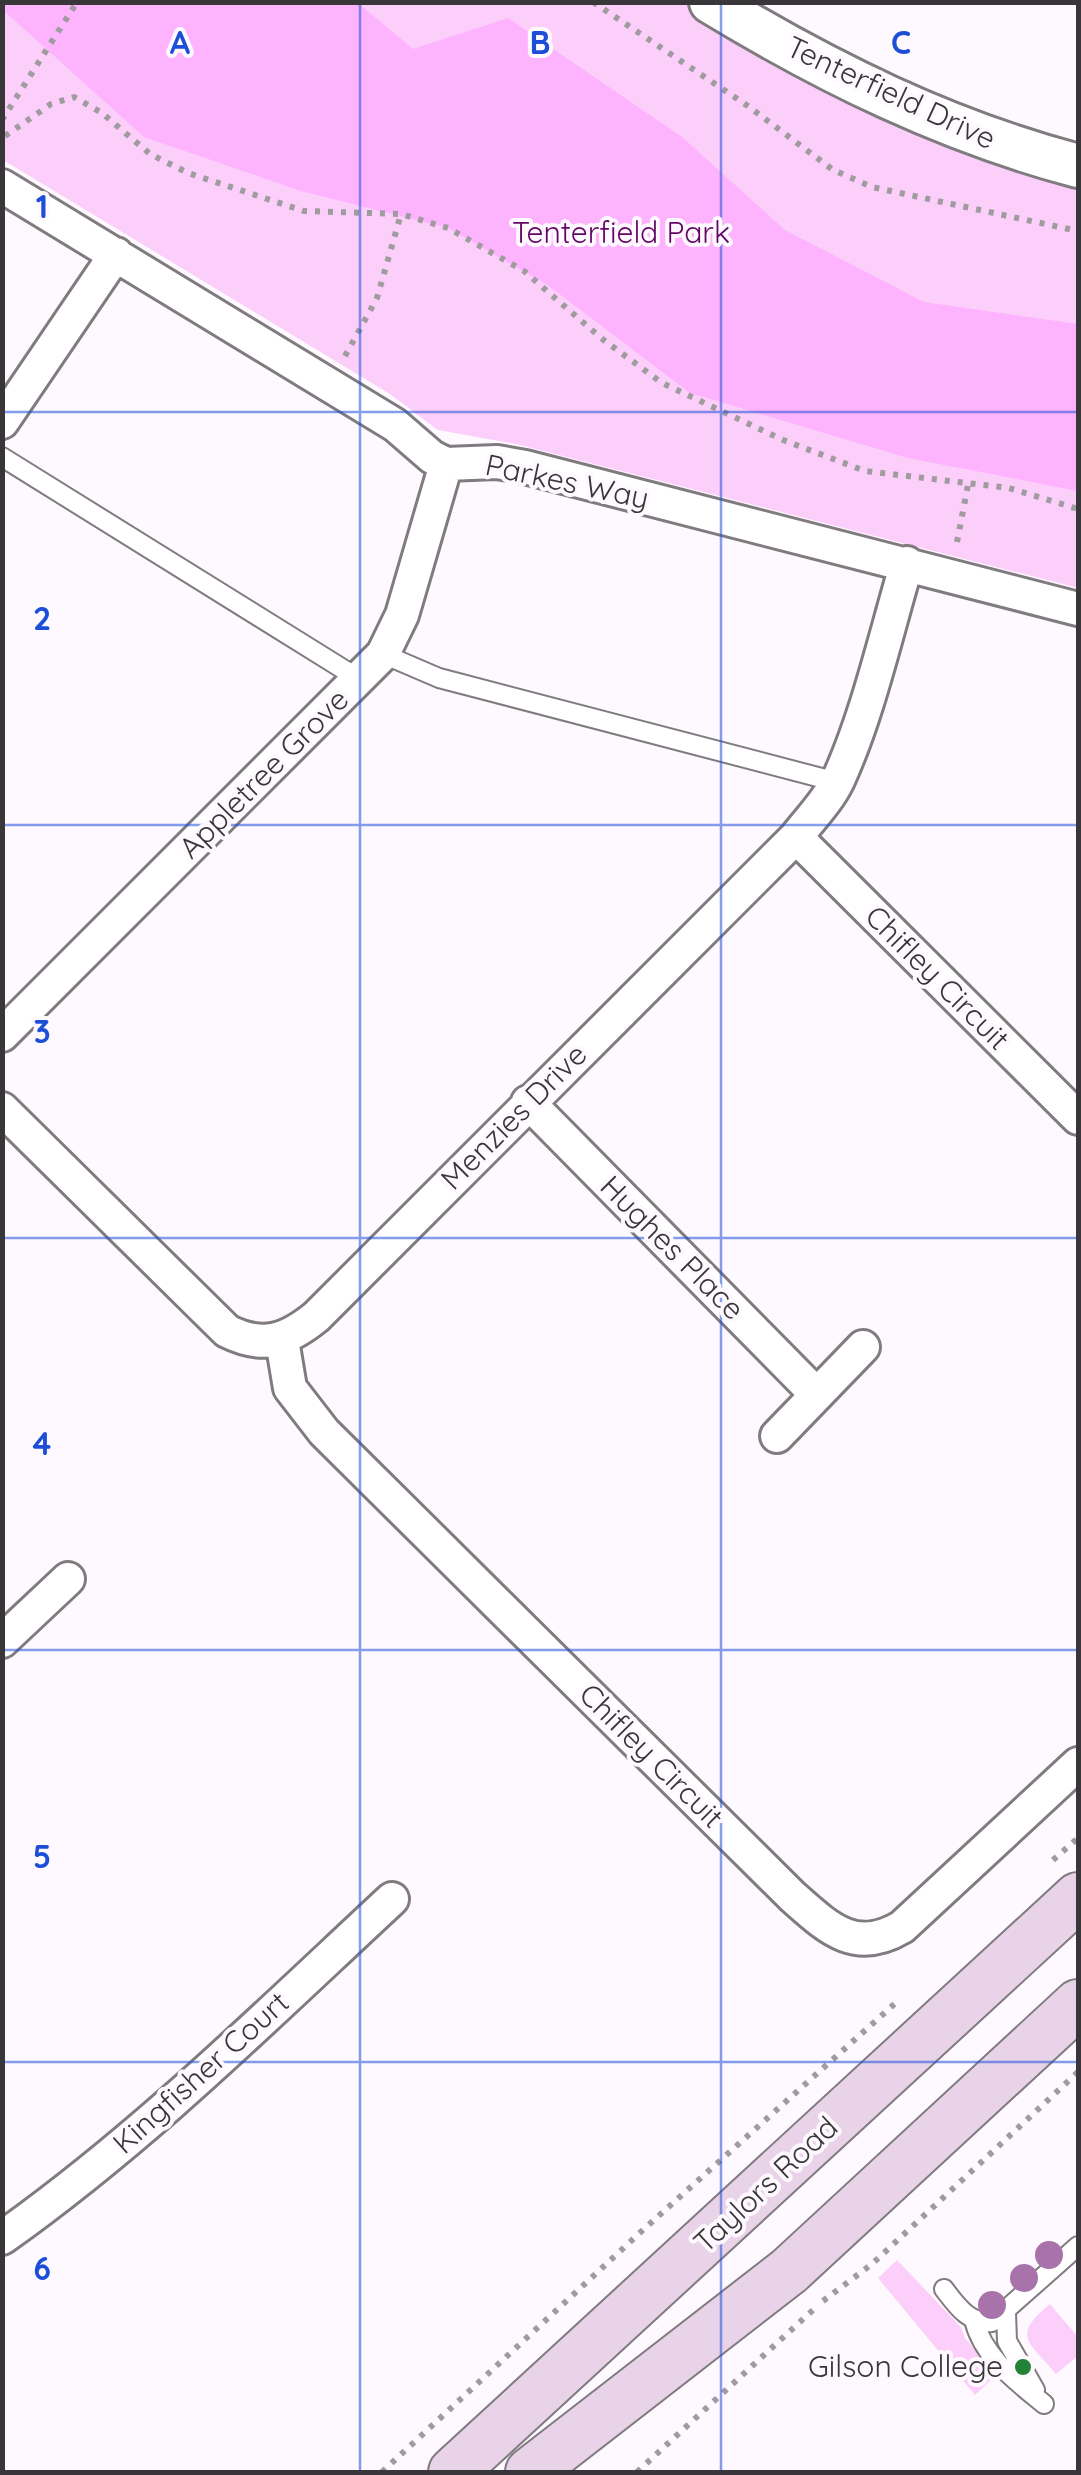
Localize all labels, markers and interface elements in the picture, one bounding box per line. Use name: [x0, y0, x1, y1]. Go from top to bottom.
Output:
text: A: [170, 22, 191, 62]
text: B: [530, 22, 550, 62]
text: C: [891, 22, 911, 62]
street label: Tenterfield Drive: [781, 27, 1002, 157]
text: 1: [36, 186, 48, 226]
park label: Tenterfield Park: [512, 213, 730, 251]
street label: Parkes Way: [482, 445, 652, 517]
text: 2: [33, 598, 51, 638]
street label: Appletree Grove: [170, 680, 356, 866]
street label: Chifley Circuit: [858, 897, 1018, 1057]
text: 3: [33, 1011, 51, 1051]
street label: Menzies Drive: [432, 1035, 594, 1197]
street label: Hughes Place: [593, 1167, 753, 1327]
text: 4: [33, 1423, 52, 1463]
street label: Chifley Circuit: [572, 1675, 732, 1835]
text: 5: [33, 1836, 51, 1876]
street label: Kingfisher Court: [104, 1983, 296, 2161]
street label: Taylors Road: [685, 2108, 845, 2261]
text: 6: [33, 2248, 51, 2288]
place label: Gilson College: [808, 2347, 1003, 2385]
marker: Gilson College: [1012, 2356, 1034, 2378]

